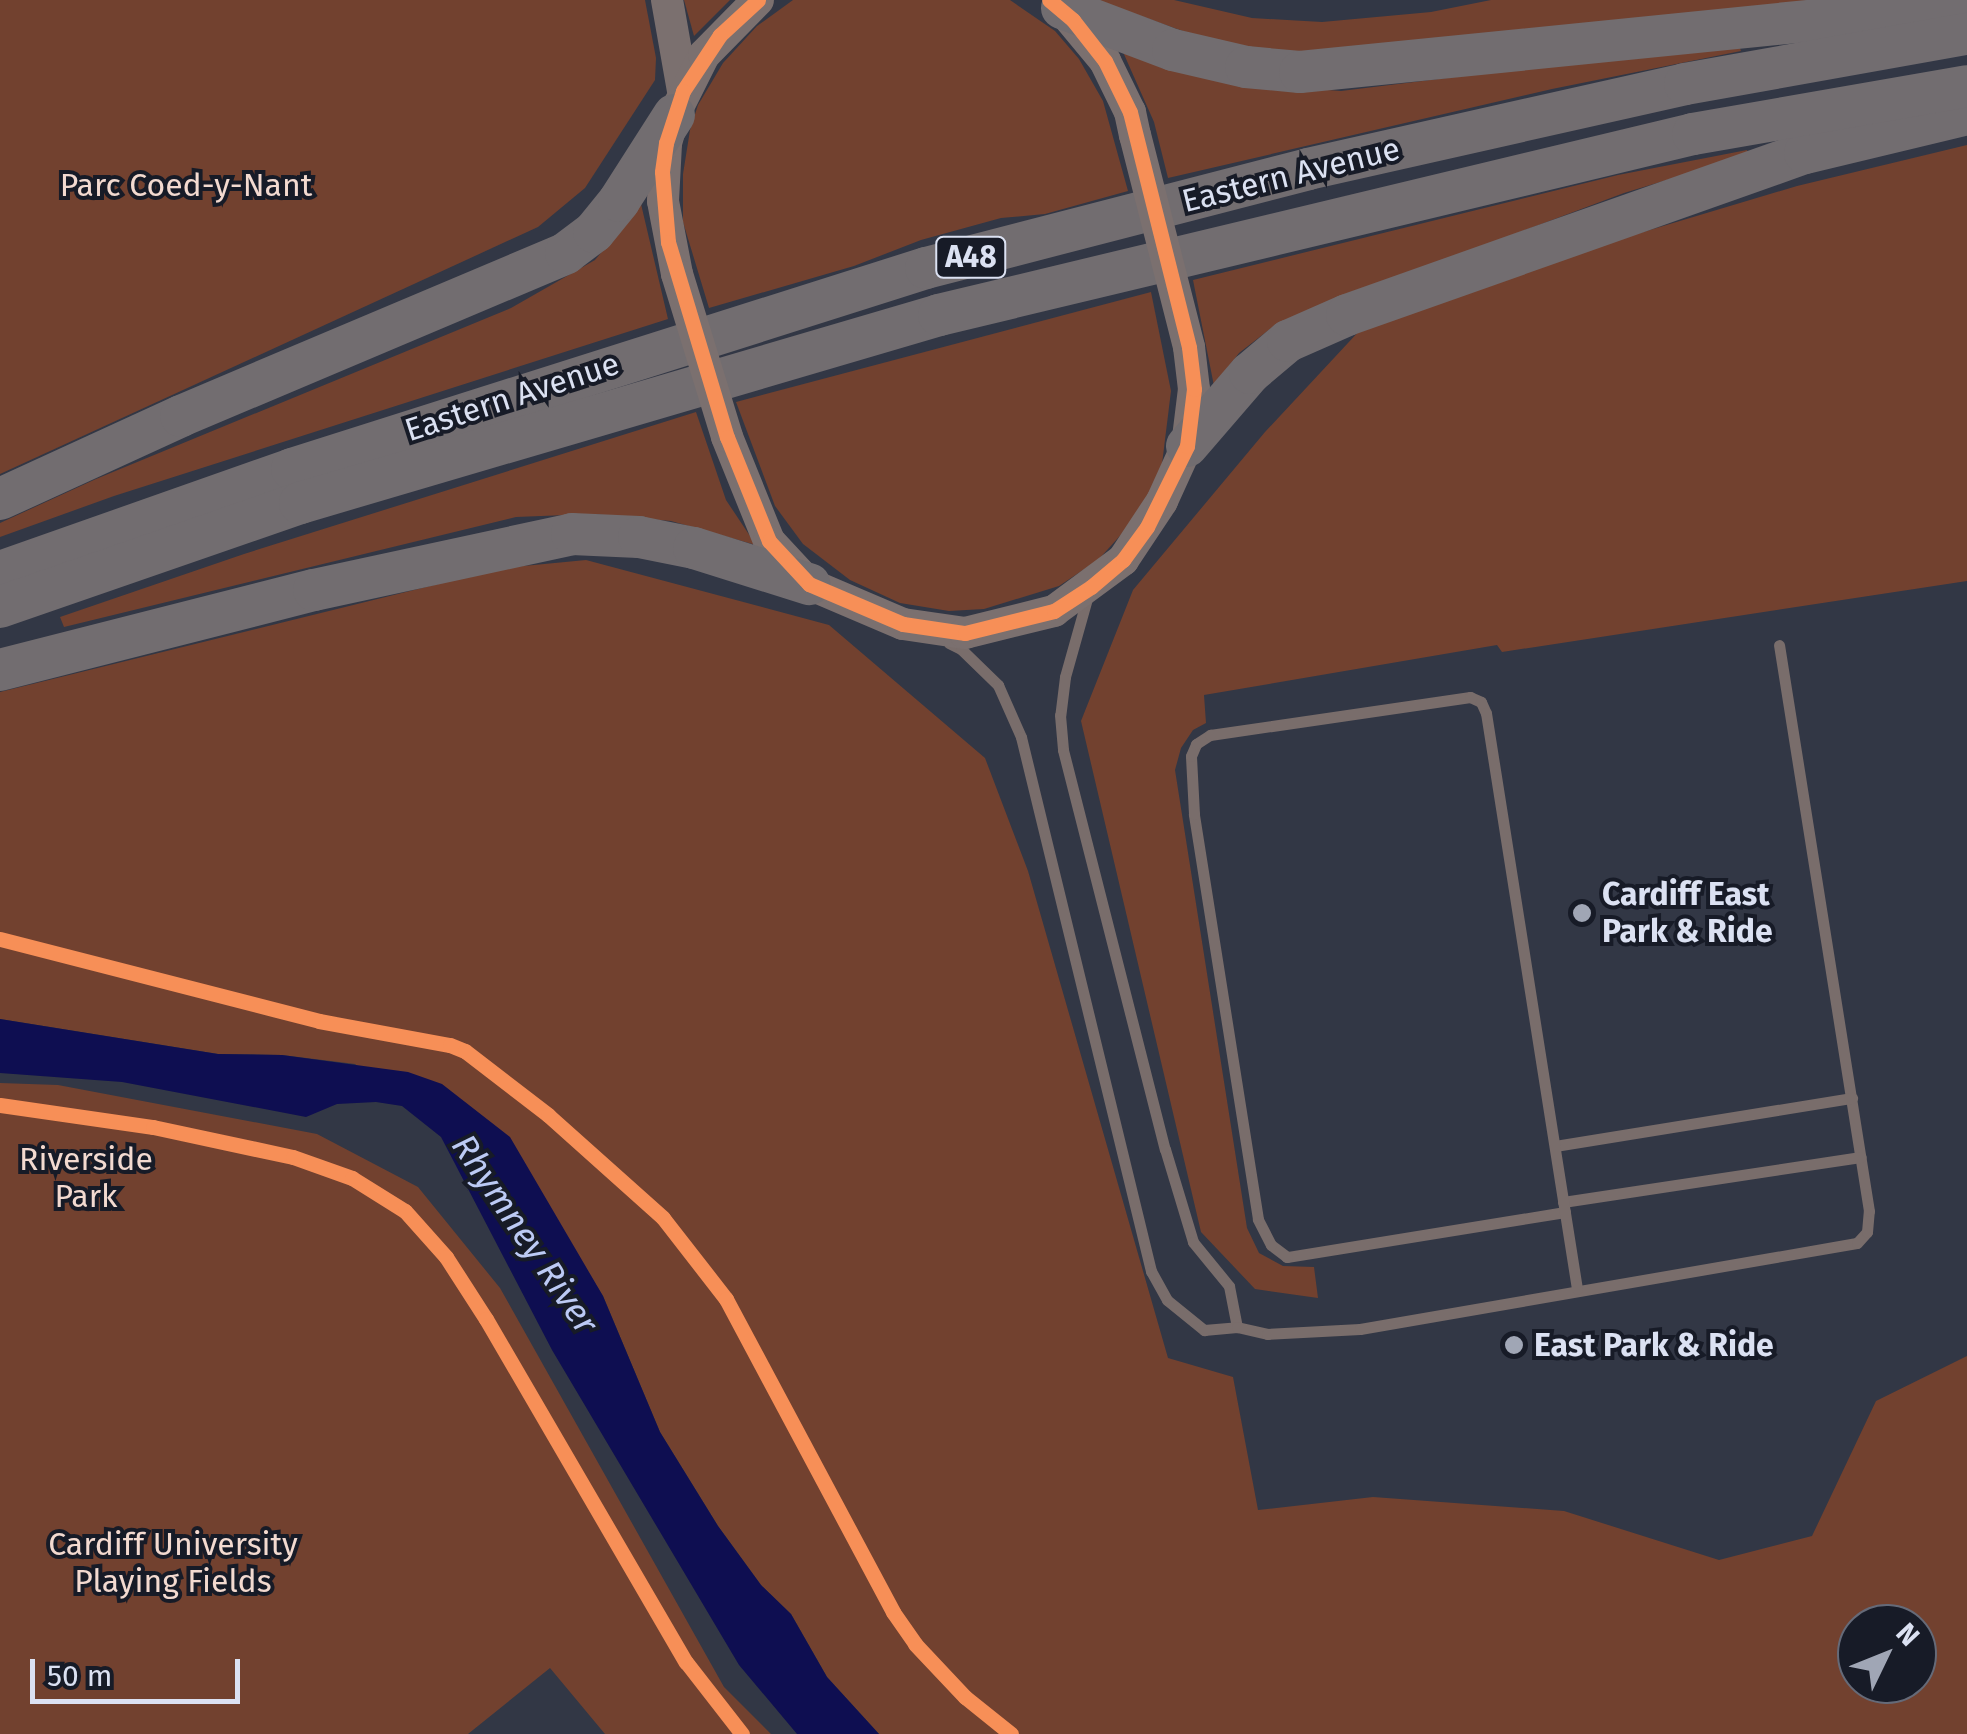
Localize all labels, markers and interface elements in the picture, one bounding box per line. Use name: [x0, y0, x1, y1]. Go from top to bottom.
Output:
street label: Eastern Avenue: [1178, 129, 1404, 221]
park label: Parc Coed-y-Nant: [60, 166, 312, 204]
road number: A48: [934, 232, 1008, 282]
street label: Eastern Avenue: [400, 344, 624, 450]
place label: Cardiff East Park & Ride: [1602, 876, 1773, 951]
marker: Cardiff East Park & Ride: [1571, 902, 1593, 924]
water label: Rhymney River: [443, 1126, 607, 1342]
park label: Riverside Park: [19, 1141, 153, 1216]
place label: East Park & Ride: [1534, 1326, 1774, 1364]
marker: East Park & Ride: [1503, 1334, 1525, 1356]
park label: Cardiff University Playing Fields: [48, 1526, 298, 1601]
north arrow: [1837, 1604, 1937, 1704]
text: N: [1889, 1617, 1926, 1653]
scale bar: [35, 1639, 245, 1701]
text: 50 m: [47, 1658, 112, 1694]

